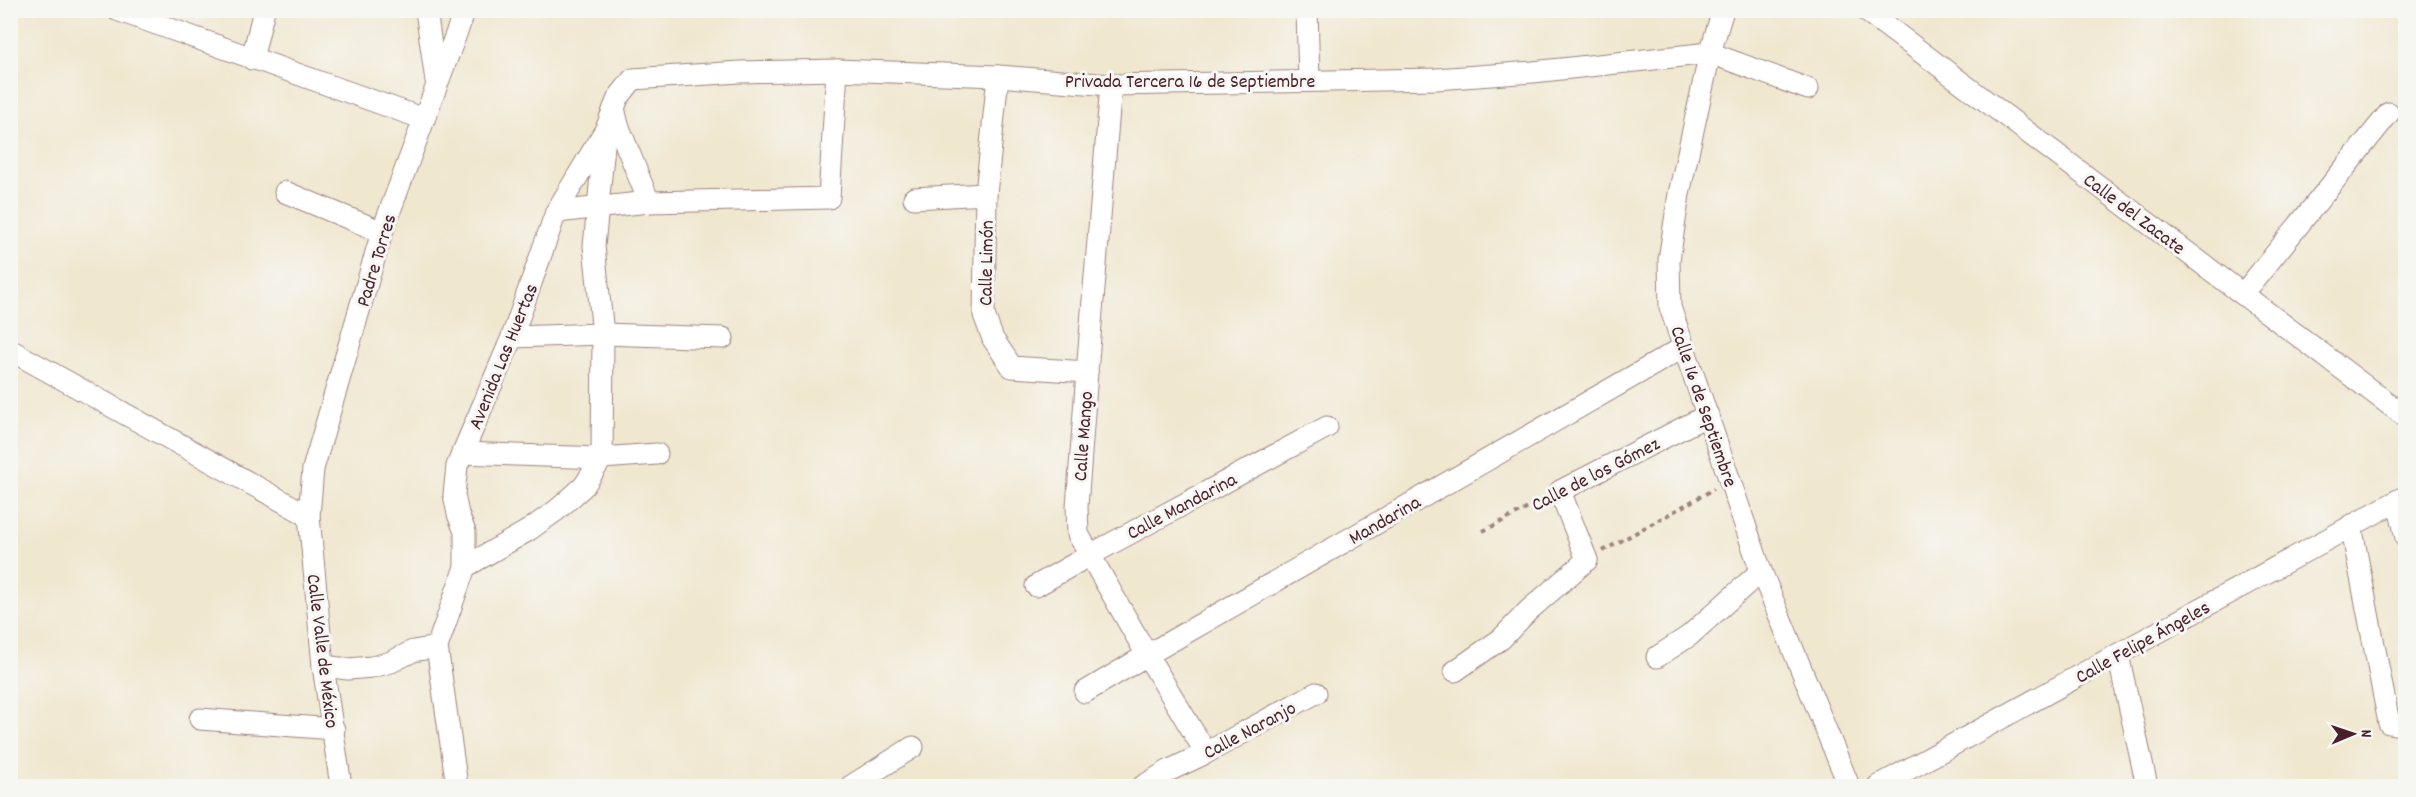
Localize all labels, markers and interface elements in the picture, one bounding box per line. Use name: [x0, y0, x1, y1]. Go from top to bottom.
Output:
street label: Privada Tercera 16 de Septiembre: [1065, 69, 1315, 97]
street label: Calle del Zacate: [2076, 168, 2190, 263]
street label: Padre Torres: [350, 211, 405, 311]
street label: Calle Limón: [973, 220, 1003, 306]
street label: Avenida Las Huertas: [463, 280, 547, 434]
street label: Calle 16 de Septiembre: [1661, 323, 1743, 492]
street label: Calle Mango: [1068, 390, 1102, 482]
street label: Calle de los Gómez: [1527, 431, 1666, 520]
street label: Calle Mandarina: [1122, 467, 1243, 548]
street label: Mandarina: [1344, 489, 1427, 553]
street label: Calle Valle de México: [298, 573, 344, 730]
street label: Calle Felipe Ángeles: [2071, 595, 2216, 692]
street label: Calle Naranjo: [1199, 695, 1302, 768]
north arrow: [2323, 704, 2383, 764]
text: N: [2354, 729, 2377, 738]

